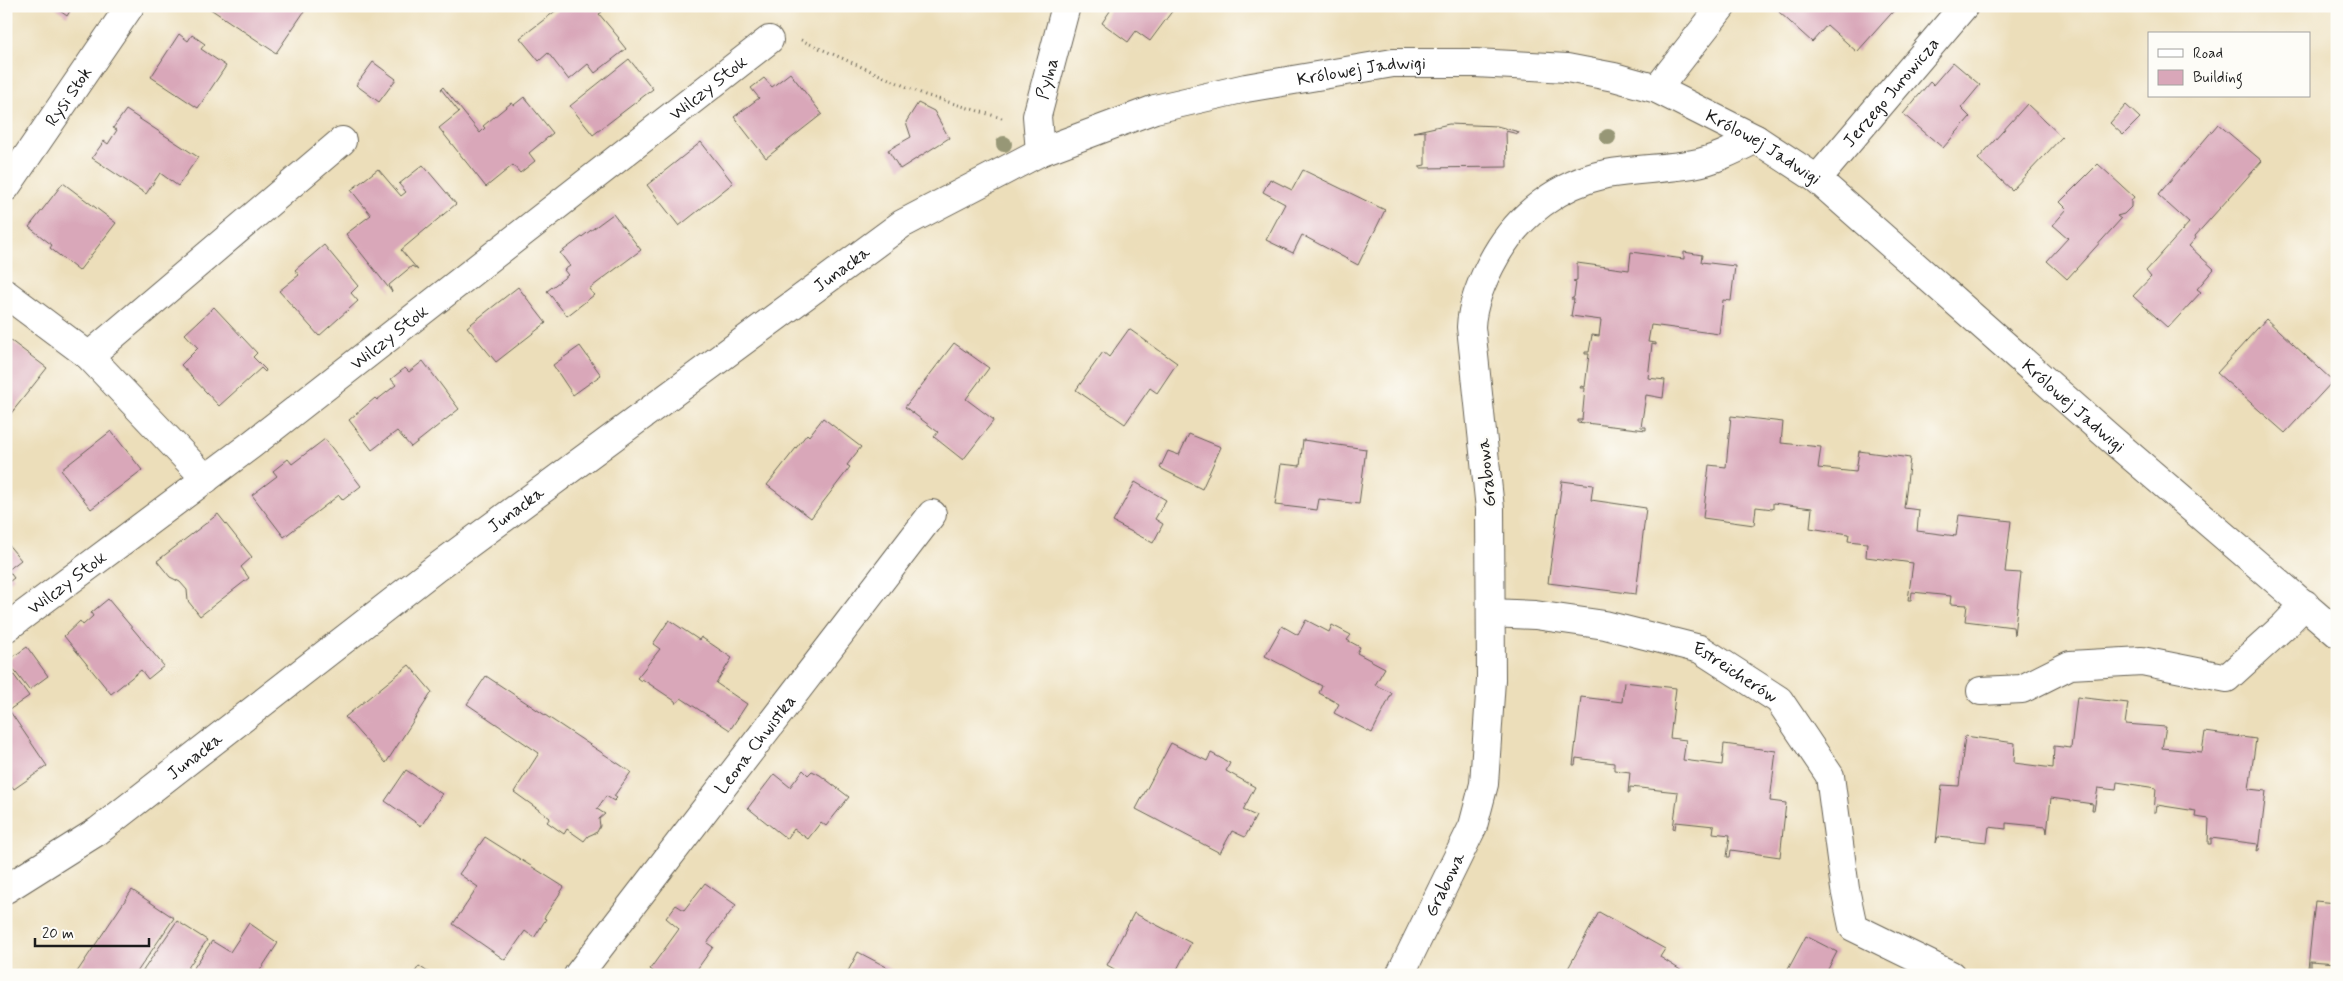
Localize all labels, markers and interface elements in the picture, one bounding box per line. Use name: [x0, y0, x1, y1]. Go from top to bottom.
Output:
street label: Jerzego Jurowicza: [1838, 32, 1945, 153]
legend: [2148, 32, 2310, 98]
text: Road: [2193, 44, 2223, 64]
street label: Wilczy Stok: [665, 50, 753, 126]
street label: Królowej Jadwigi: [1295, 52, 1426, 92]
street label: Pylna: [1031, 55, 1065, 102]
street label: Rysi Stok: [40, 62, 98, 132]
text: Building: [2193, 68, 2243, 89]
street label: Królowej Jadwigi: [1701, 104, 1826, 190]
street label: Junacka: [809, 241, 875, 298]
street label: Wilczy Stok: [346, 300, 434, 376]
street label: Królowej Jadwigi: [2016, 354, 2130, 459]
street label: Grabowa: [1471, 437, 1503, 508]
street label: Junacka: [483, 481, 549, 539]
street label: Wilczy Stok: [23, 546, 112, 621]
street label: Estreicherów: [1691, 637, 1782, 709]
street label: Leona Chwistka: [710, 690, 802, 799]
street label: Junacka: [162, 727, 228, 786]
street label: Grabowa: [1419, 848, 1471, 921]
scale bar: [35, 916, 149, 948]
text: 20 m: [42, 924, 74, 944]

